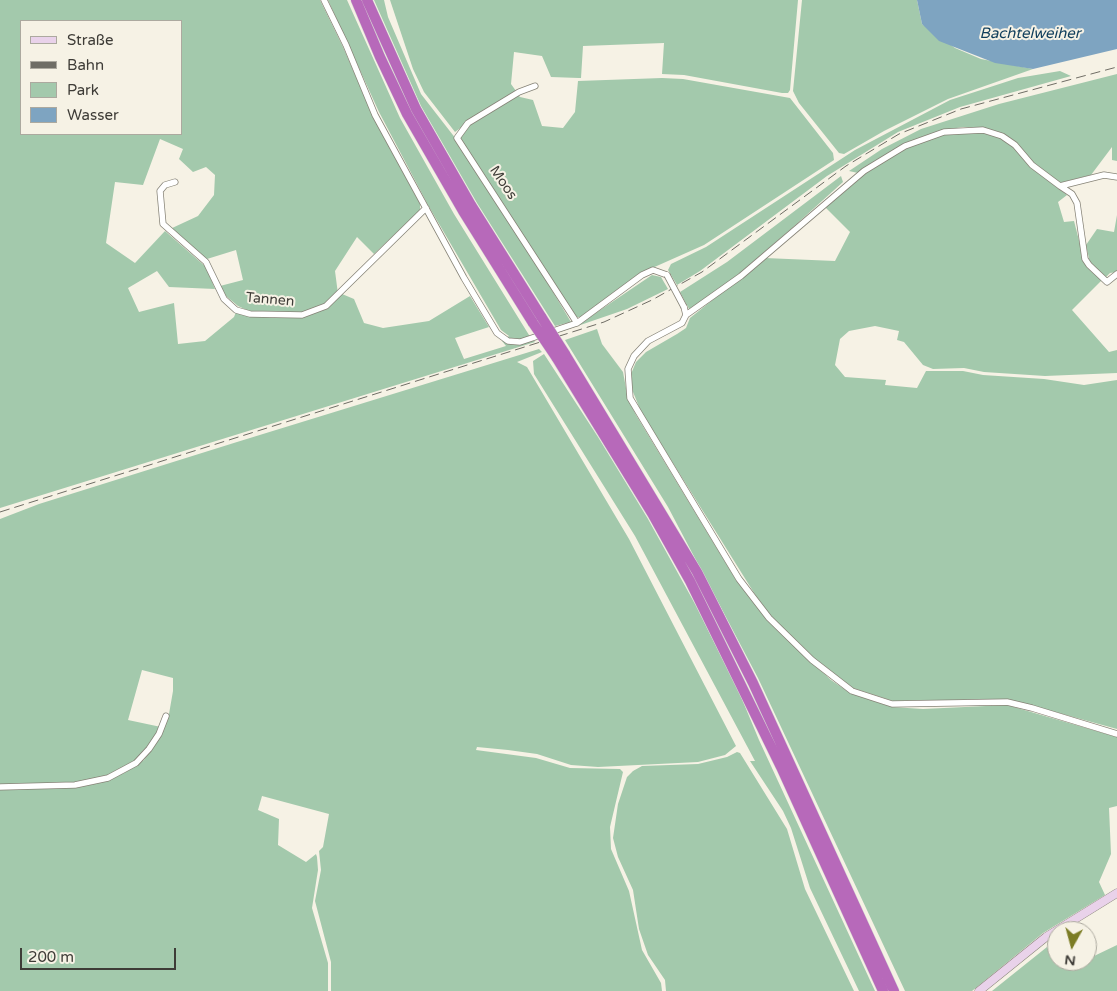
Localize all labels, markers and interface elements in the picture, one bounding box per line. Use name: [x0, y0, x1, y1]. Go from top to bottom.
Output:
legend: [20, 20, 182, 135]
water label: Bachtelweiher: [980, 25, 1080, 43]
text: Straße: [67, 31, 113, 49]
text: Bahn: [67, 56, 104, 74]
text: Park: [67, 81, 99, 99]
text: Wasser: [67, 106, 119, 124]
street label: Moos: [486, 163, 520, 203]
street label: Tannen: [245, 290, 295, 310]
north arrow: [1047, 921, 1097, 971]
scale bar: [22, 938, 179, 970]
text: 200 m: [28, 948, 74, 966]
text: N: [1064, 951, 1077, 970]

